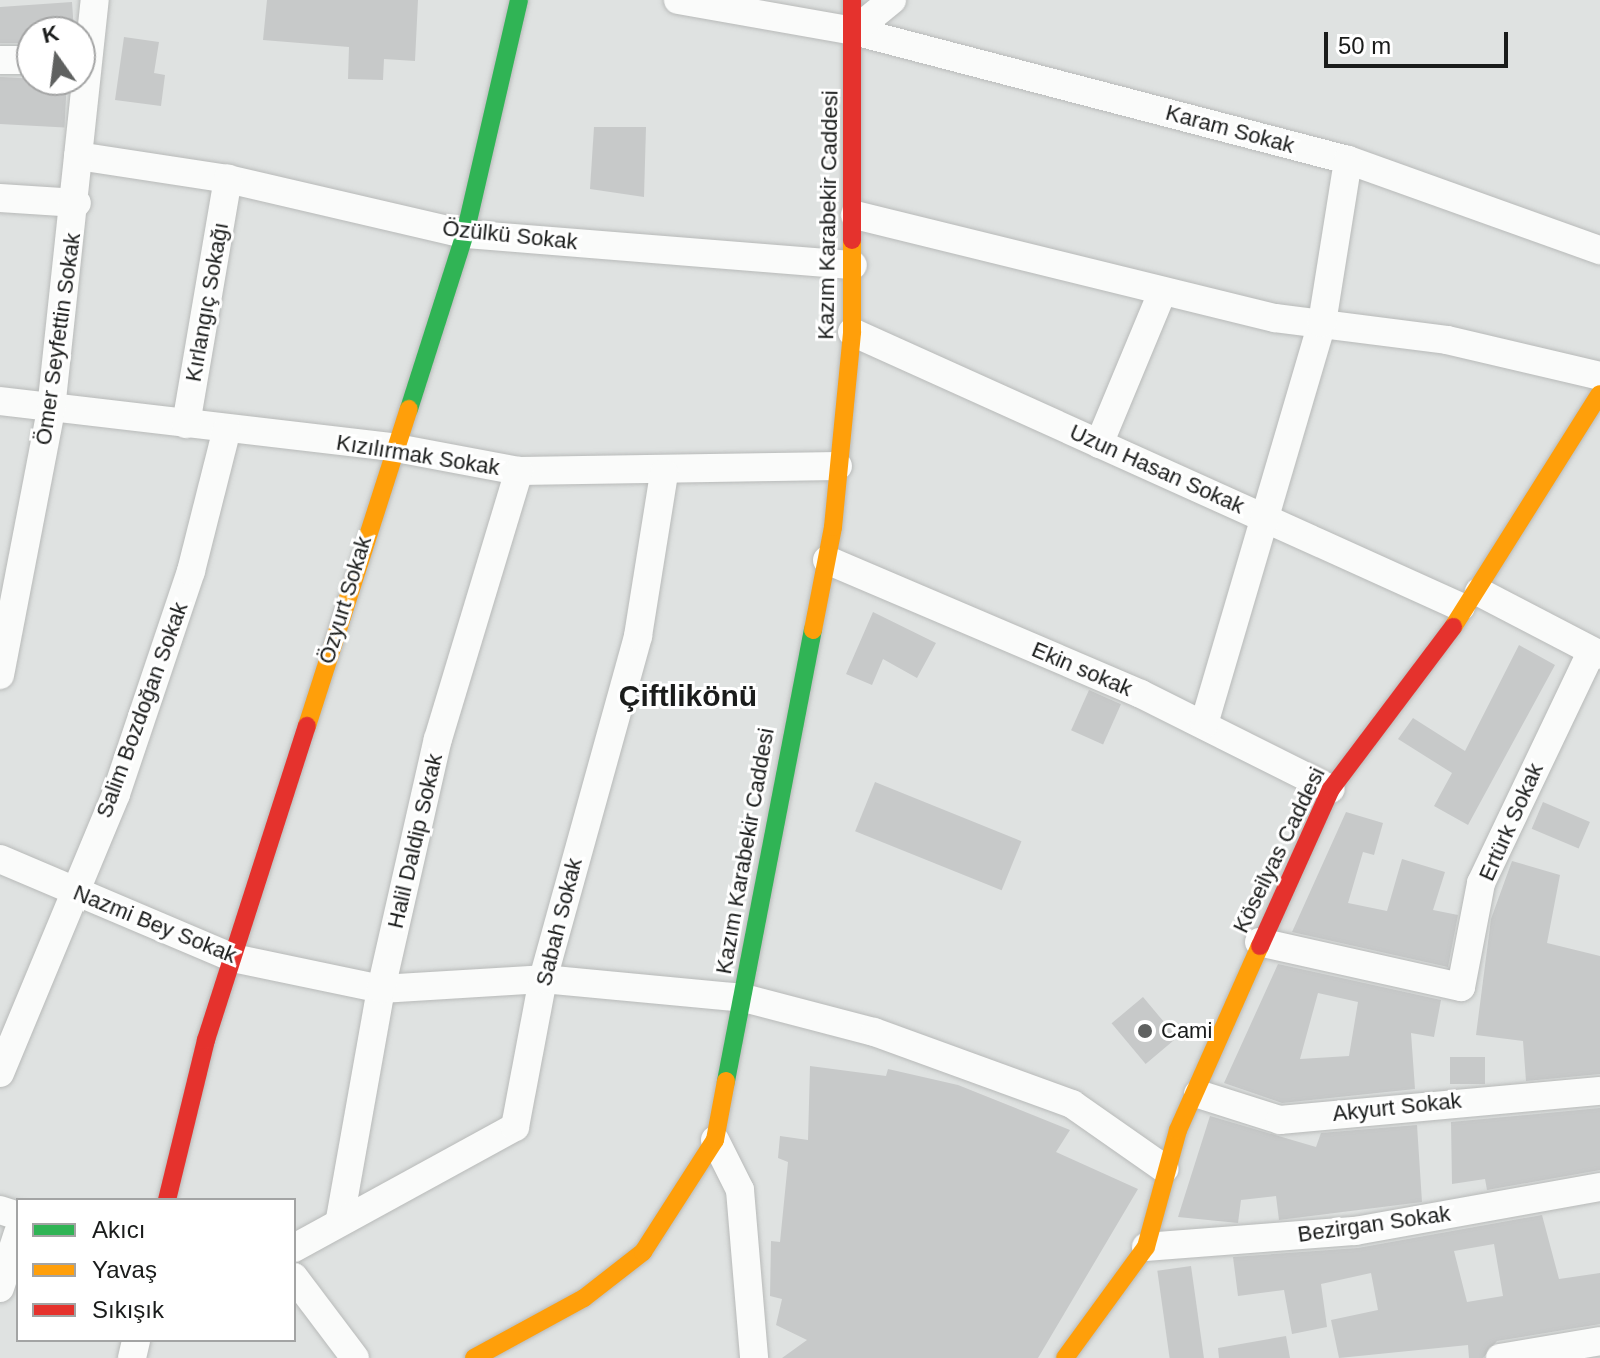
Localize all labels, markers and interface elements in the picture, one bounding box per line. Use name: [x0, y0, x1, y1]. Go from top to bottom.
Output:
north arrow: [16, 16, 96, 96]
scale bar: [1328, 16, 1512, 66]
text: K: [40, 20, 61, 48]
text: 50 m: [1338, 32, 1391, 59]
street label: Kazım Karabekir Caddesi: [813, 90, 843, 340]
street label: Karam Sokak: [1163, 99, 1297, 159]
street label: Özülkü Sokak: [441, 215, 579, 255]
street label: Kırlangıç Sokağı: [180, 220, 234, 384]
street label: Ömer Seyfettin Sokak: [30, 231, 86, 447]
street label: Uzun Hasan Sokak: [1066, 419, 1248, 519]
street label: Kızılırmak Sokak: [334, 429, 502, 481]
street label: Özyurt Sokak: [313, 533, 377, 667]
street label: Salim Bozdoğan Sokak: [91, 599, 193, 821]
street label: Ekin sokak: [1028, 636, 1136, 702]
district label: Çiftlikönü: [619, 678, 757, 714]
street label: Kazım Karabekir Caddesi: [710, 726, 780, 976]
street label: Halil Daldip Sokak: [382, 751, 448, 931]
street label: Ertürk Sokak: [1473, 759, 1549, 885]
street label: Köseilyas Caddesi: [1227, 763, 1331, 937]
street label: Sabah Sokak: [530, 855, 588, 989]
street label: Nazmi Bey Sokak: [70, 879, 240, 969]
place label: Cami: [1161, 1018, 1212, 1044]
marker: Cami: [1136, 1022, 1154, 1040]
street label: Akyurt Sokak: [1331, 1087, 1463, 1127]
legend: [16, 1198, 296, 1342]
street label: Bezirgan Sokak: [1296, 1200, 1452, 1248]
text: Akıcı: [92, 1216, 145, 1243]
text: Yavaş: [92, 1256, 157, 1283]
text: Sıkışık: [92, 1296, 164, 1323]

